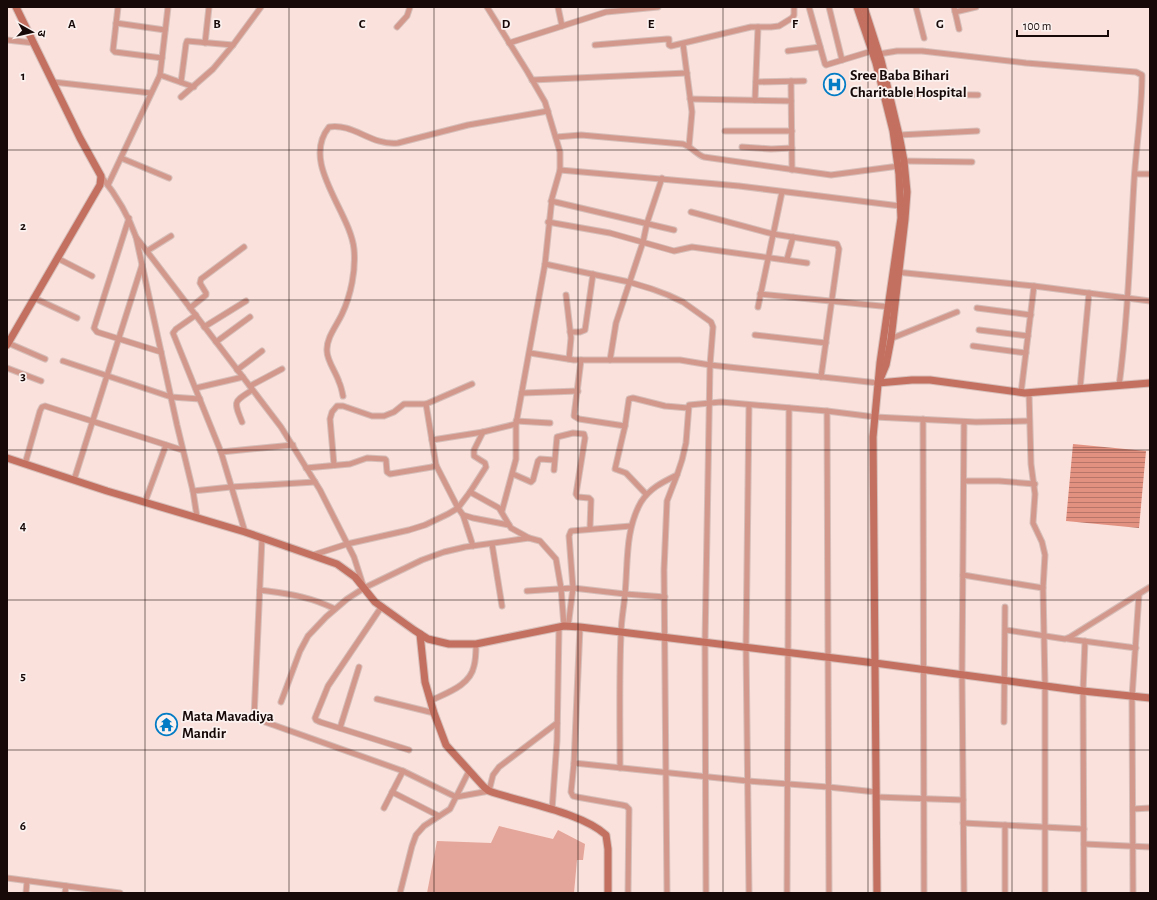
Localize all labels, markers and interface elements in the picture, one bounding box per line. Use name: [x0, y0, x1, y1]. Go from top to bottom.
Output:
north arrow: [12, 12, 52, 52]
scale bar: [1017, 12, 1108, 38]
text: A: [68, 18, 76, 31]
text: B: [213, 18, 221, 31]
text: C: [359, 18, 366, 31]
text: D: [502, 18, 511, 31]
text: E: [648, 18, 655, 31]
text: F: [792, 18, 799, 31]
text: G: [936, 18, 944, 31]
text: 100 m: [1023, 20, 1051, 32]
text: उ: [35, 29, 47, 38]
place label: Sree Baba Bihari Charitable Hospital: [850, 68, 967, 100]
text: 1: [21, 70, 25, 83]
hospital icon: Sree Baba Bihari Charitable Hospital: [822, 71, 848, 97]
text: 2: [20, 220, 26, 233]
text: 3: [20, 370, 26, 383]
text: 4: [20, 520, 27, 533]
text: 5: [20, 670, 26, 683]
place label: Mata Mavadiya Mandir: [182, 709, 274, 741]
temple icon: Mata Mavadiya Mandir: [154, 712, 180, 738]
text: 6: [20, 820, 26, 833]

